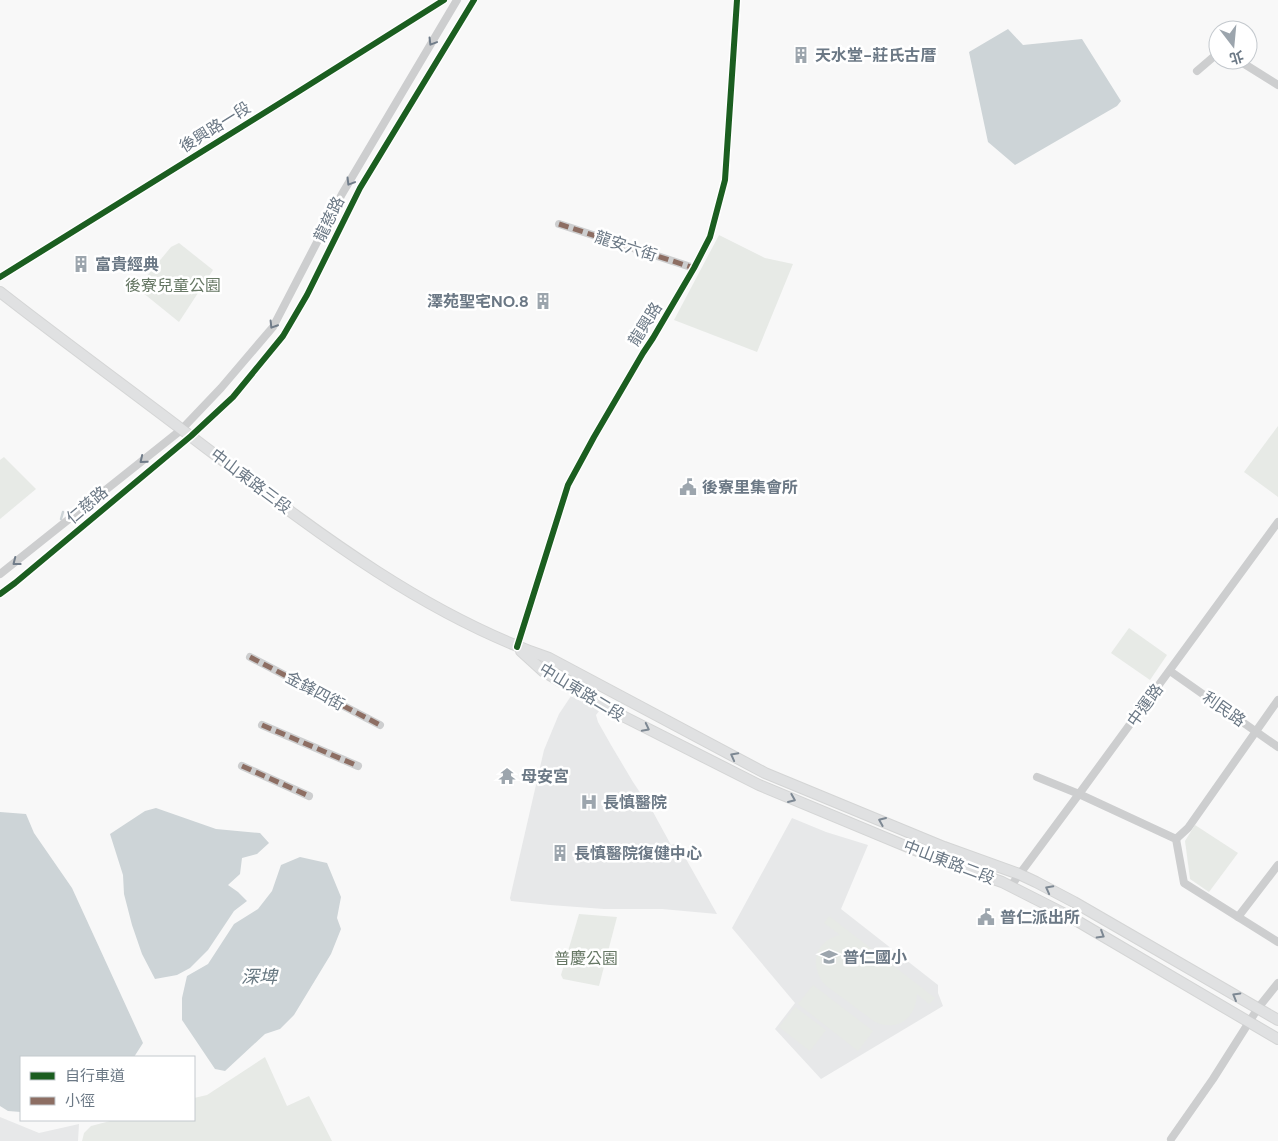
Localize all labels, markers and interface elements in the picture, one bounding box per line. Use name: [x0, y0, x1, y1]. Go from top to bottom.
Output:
north arrow: [1208, 20, 1258, 70]
one-way arrow: [429, 36, 439, 45]
building icon: 天水堂-莊氏古厝: [791, 45, 811, 65]
place label: 天水堂-莊氏古厝: [815, 45, 936, 66]
text: 北: [1227, 47, 1246, 68]
street label: 後興路一段: [176, 97, 254, 157]
one-way arrow: [346, 176, 356, 185]
street label: 龍慈路: [309, 193, 349, 245]
street label: 龍安六街: [592, 226, 660, 266]
building icon: 富貴經典: [71, 254, 91, 274]
place label: 富貴經典: [95, 254, 159, 275]
park label: 後寮兒童公園: [125, 275, 221, 296]
place label: 澤苑聖宅NO.8: [427, 291, 529, 312]
building icon: 澤苑聖宅NO.8: [533, 291, 553, 311]
street label: 龍興路: [623, 298, 667, 350]
one-way arrow: [269, 320, 279, 329]
street label: 中山東路三段: [206, 444, 296, 518]
one-way arrow: [140, 455, 149, 463]
public building icon: 後寮里集會所: [678, 477, 698, 497]
place label: 後寮里集會所: [702, 477, 798, 498]
street label: 仁慈路: [62, 482, 112, 528]
one-way arrow: [13, 556, 22, 564]
street label: 中山東路二段: [535, 658, 629, 726]
street label: 金鋒四街: [282, 667, 348, 715]
street label: 中運路: [1122, 679, 1168, 731]
street label: 利民路: [1198, 687, 1250, 731]
one-way arrow: [641, 722, 650, 732]
one-way arrow: [730, 752, 739, 762]
temple icon: 母安宮: [497, 766, 517, 786]
place label: 母安宮: [521, 766, 569, 787]
hospital icon: 長慎醫院: [579, 792, 599, 812]
place label: 長慎醫院: [603, 792, 667, 813]
one-way arrow: [787, 793, 796, 804]
one-way arrow: [879, 817, 887, 827]
street label: 中山東路二段: [900, 835, 998, 889]
building icon: 長慎醫院復健中心: [550, 843, 570, 863]
place label: 長慎醫院復健中心: [574, 843, 702, 864]
one-way arrow: [1045, 885, 1054, 895]
public building icon: 普仁派出所: [976, 907, 996, 927]
place label: 普仁派出所: [1000, 907, 1080, 928]
one-way arrow: [1095, 928, 1104, 938]
school or university icon: 普仁國小: [819, 947, 839, 967]
place label: 普仁國小: [843, 947, 907, 968]
park label: 普慶公園: [554, 948, 618, 969]
water label: 深埤: [241, 965, 279, 989]
one-way arrow: [1232, 992, 1241, 1002]
legend: [20, 1056, 195, 1121]
text: 自行車道: [65, 1066, 125, 1086]
text: 小徑: [65, 1091, 95, 1111]

